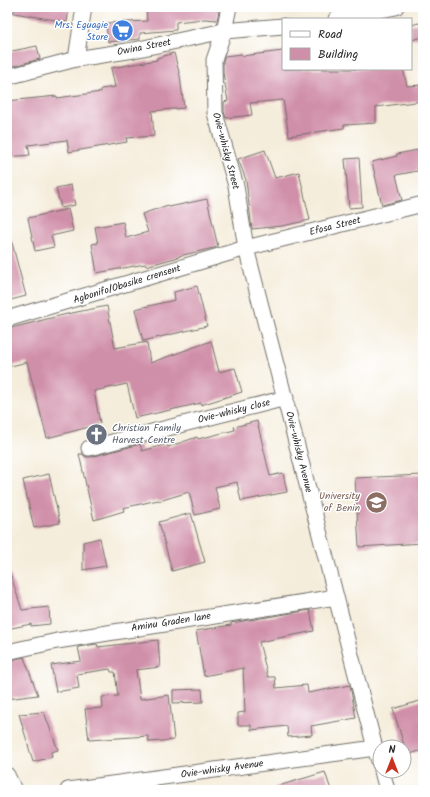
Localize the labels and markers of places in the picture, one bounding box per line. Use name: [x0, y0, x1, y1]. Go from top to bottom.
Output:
place label: Mrs. Eguagie Store: [54, 17, 108, 45]
supermarket icon: Mrs. Eguagie Store: [110, 18, 136, 44]
place label: Christian Family Harvest Centre: [112, 420, 181, 448]
church icon: Christian Family Harvest Centre: [84, 421, 110, 447]
place label: University of Benin: [319, 488, 360, 516]
school or university icon: University of Benin: [363, 489, 389, 515]

